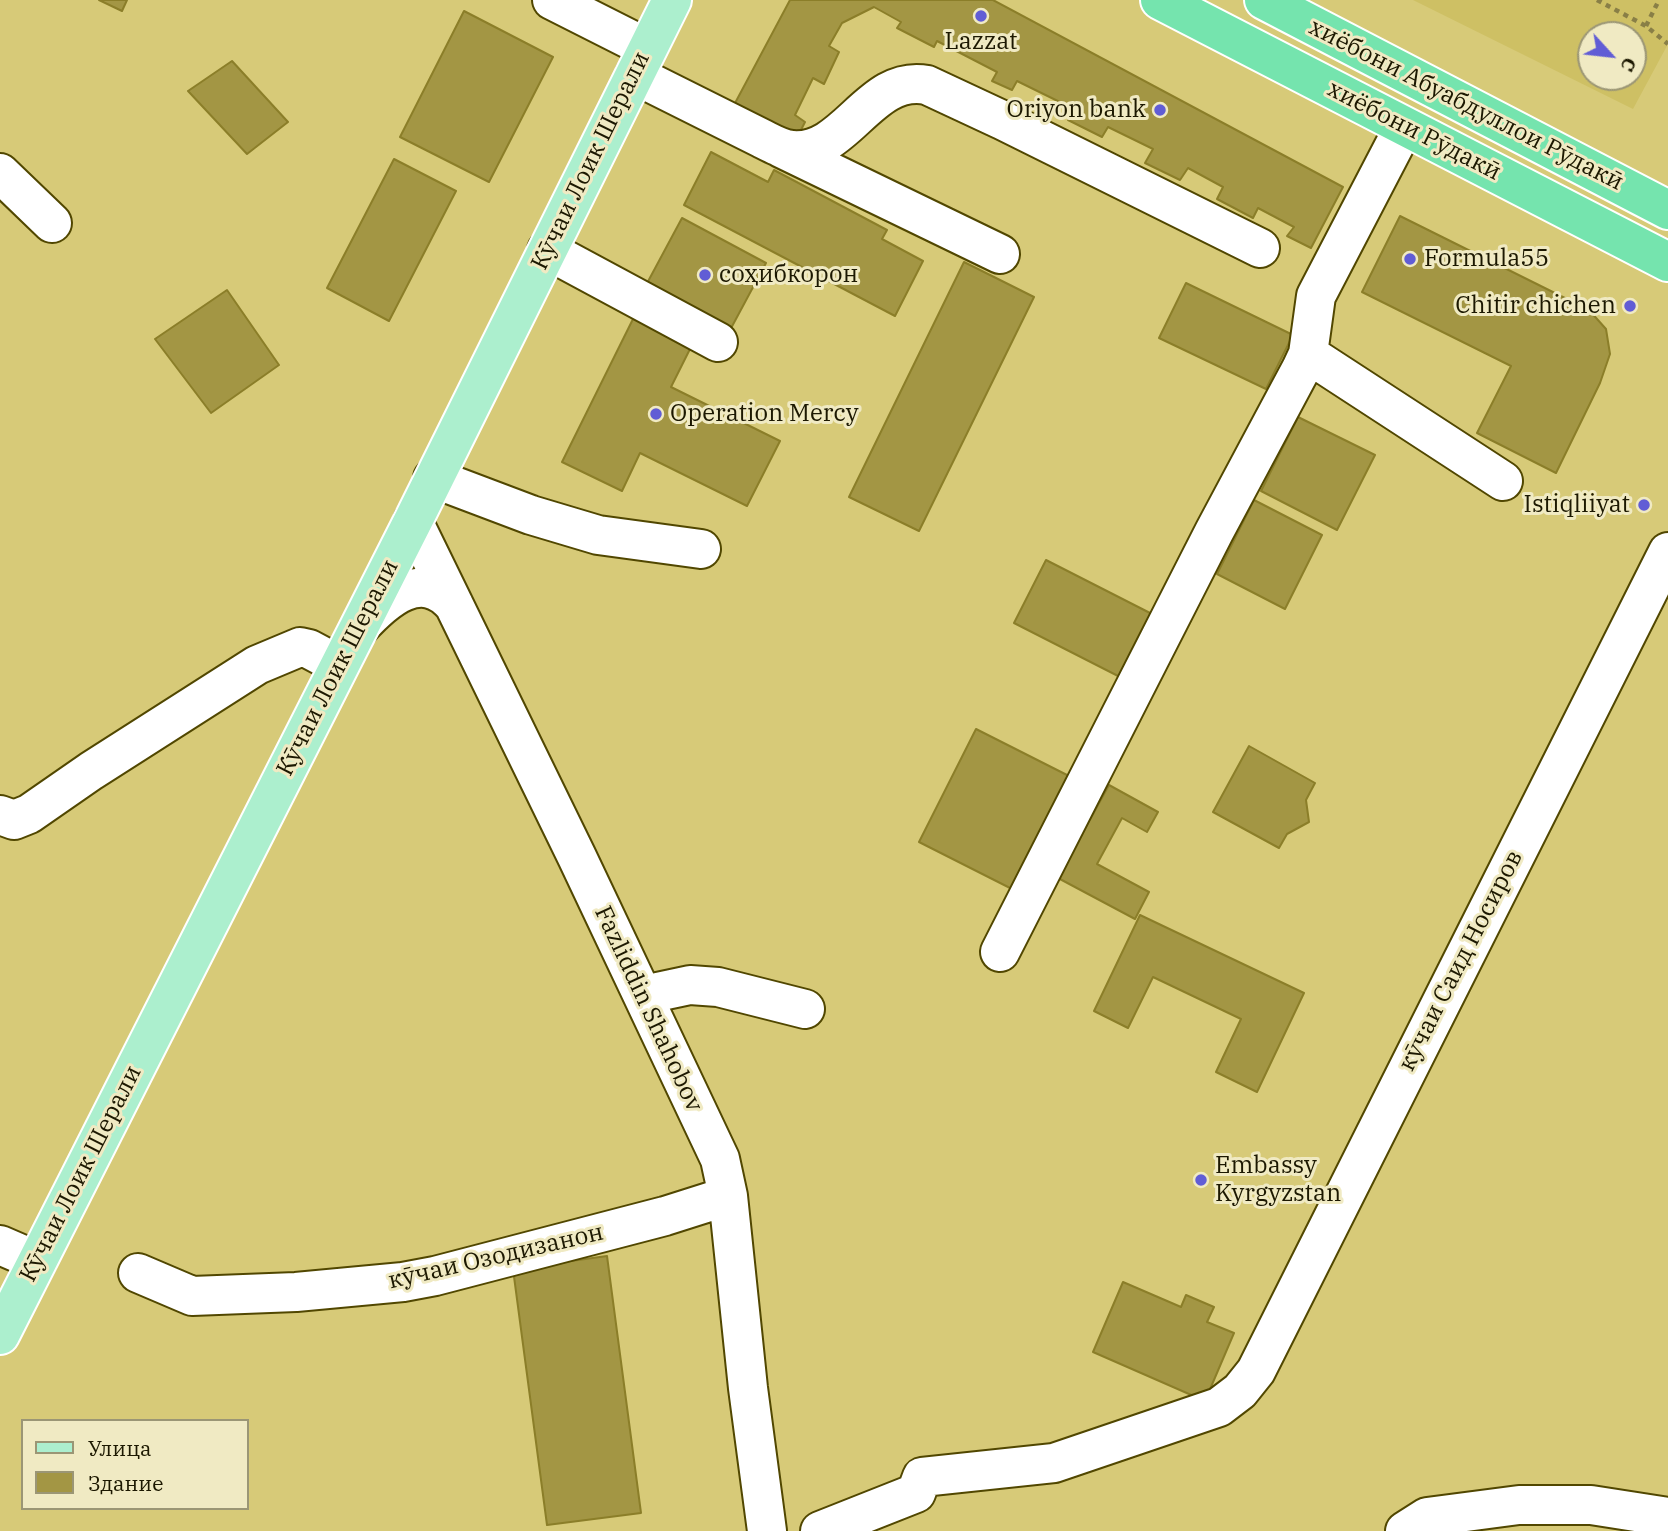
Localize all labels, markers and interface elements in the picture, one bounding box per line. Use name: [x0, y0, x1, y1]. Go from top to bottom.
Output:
marker: Lazzat: [973, 8, 989, 24]
street label: хиёбони Абуабдуллои Рӯдакӣ: [1304, 13, 1628, 197]
north arrow: [1577, 21, 1647, 91]
place label: Lazzat: [944, 28, 1018, 56]
street label: Кӯчаи Лоик Шерали: [526, 47, 656, 275]
text: С: [1615, 54, 1642, 76]
street label: хиёбони Рӯдакӣ: [1322, 75, 1506, 187]
place label: Oriyon bank: [1007, 96, 1146, 124]
marker: Oriyon bank: [1152, 102, 1168, 118]
place label: Formula55: [1424, 245, 1549, 273]
marker: Formula55: [1402, 251, 1418, 267]
place label: соҳибкорон: [719, 261, 858, 289]
marker: соҳибкорон: [697, 267, 713, 283]
place label: Chitir chichen: [1455, 292, 1616, 320]
marker: Chitir chichen: [1622, 298, 1638, 314]
place label: Operation Mercy: [670, 400, 859, 428]
marker: Operation Mercy: [648, 406, 664, 422]
place label: Istiqliiyat: [1524, 491, 1630, 519]
marker: Istiqliiyat: [1636, 497, 1652, 513]
street label: Кӯчаи Лоик Шерали: [271, 555, 405, 781]
street label: кӯчаи Саид Носиров: [1393, 846, 1529, 1076]
street label: Fazliddin Shahobov: [588, 902, 708, 1116]
street label: Кӯчаи Лоик Шерали: [14, 1061, 148, 1287]
place label: Embassy Kyrgyzstan: [1215, 1152, 1341, 1208]
marker: Embassy Kyrgyzstan: [1193, 1172, 1209, 1188]
street label: кӯчаи Озодизанон: [386, 1218, 606, 1296]
legend: [21, 1419, 248, 1510]
text: Улица: [88, 1434, 152, 1462]
text: Здание: [88, 1469, 163, 1497]

